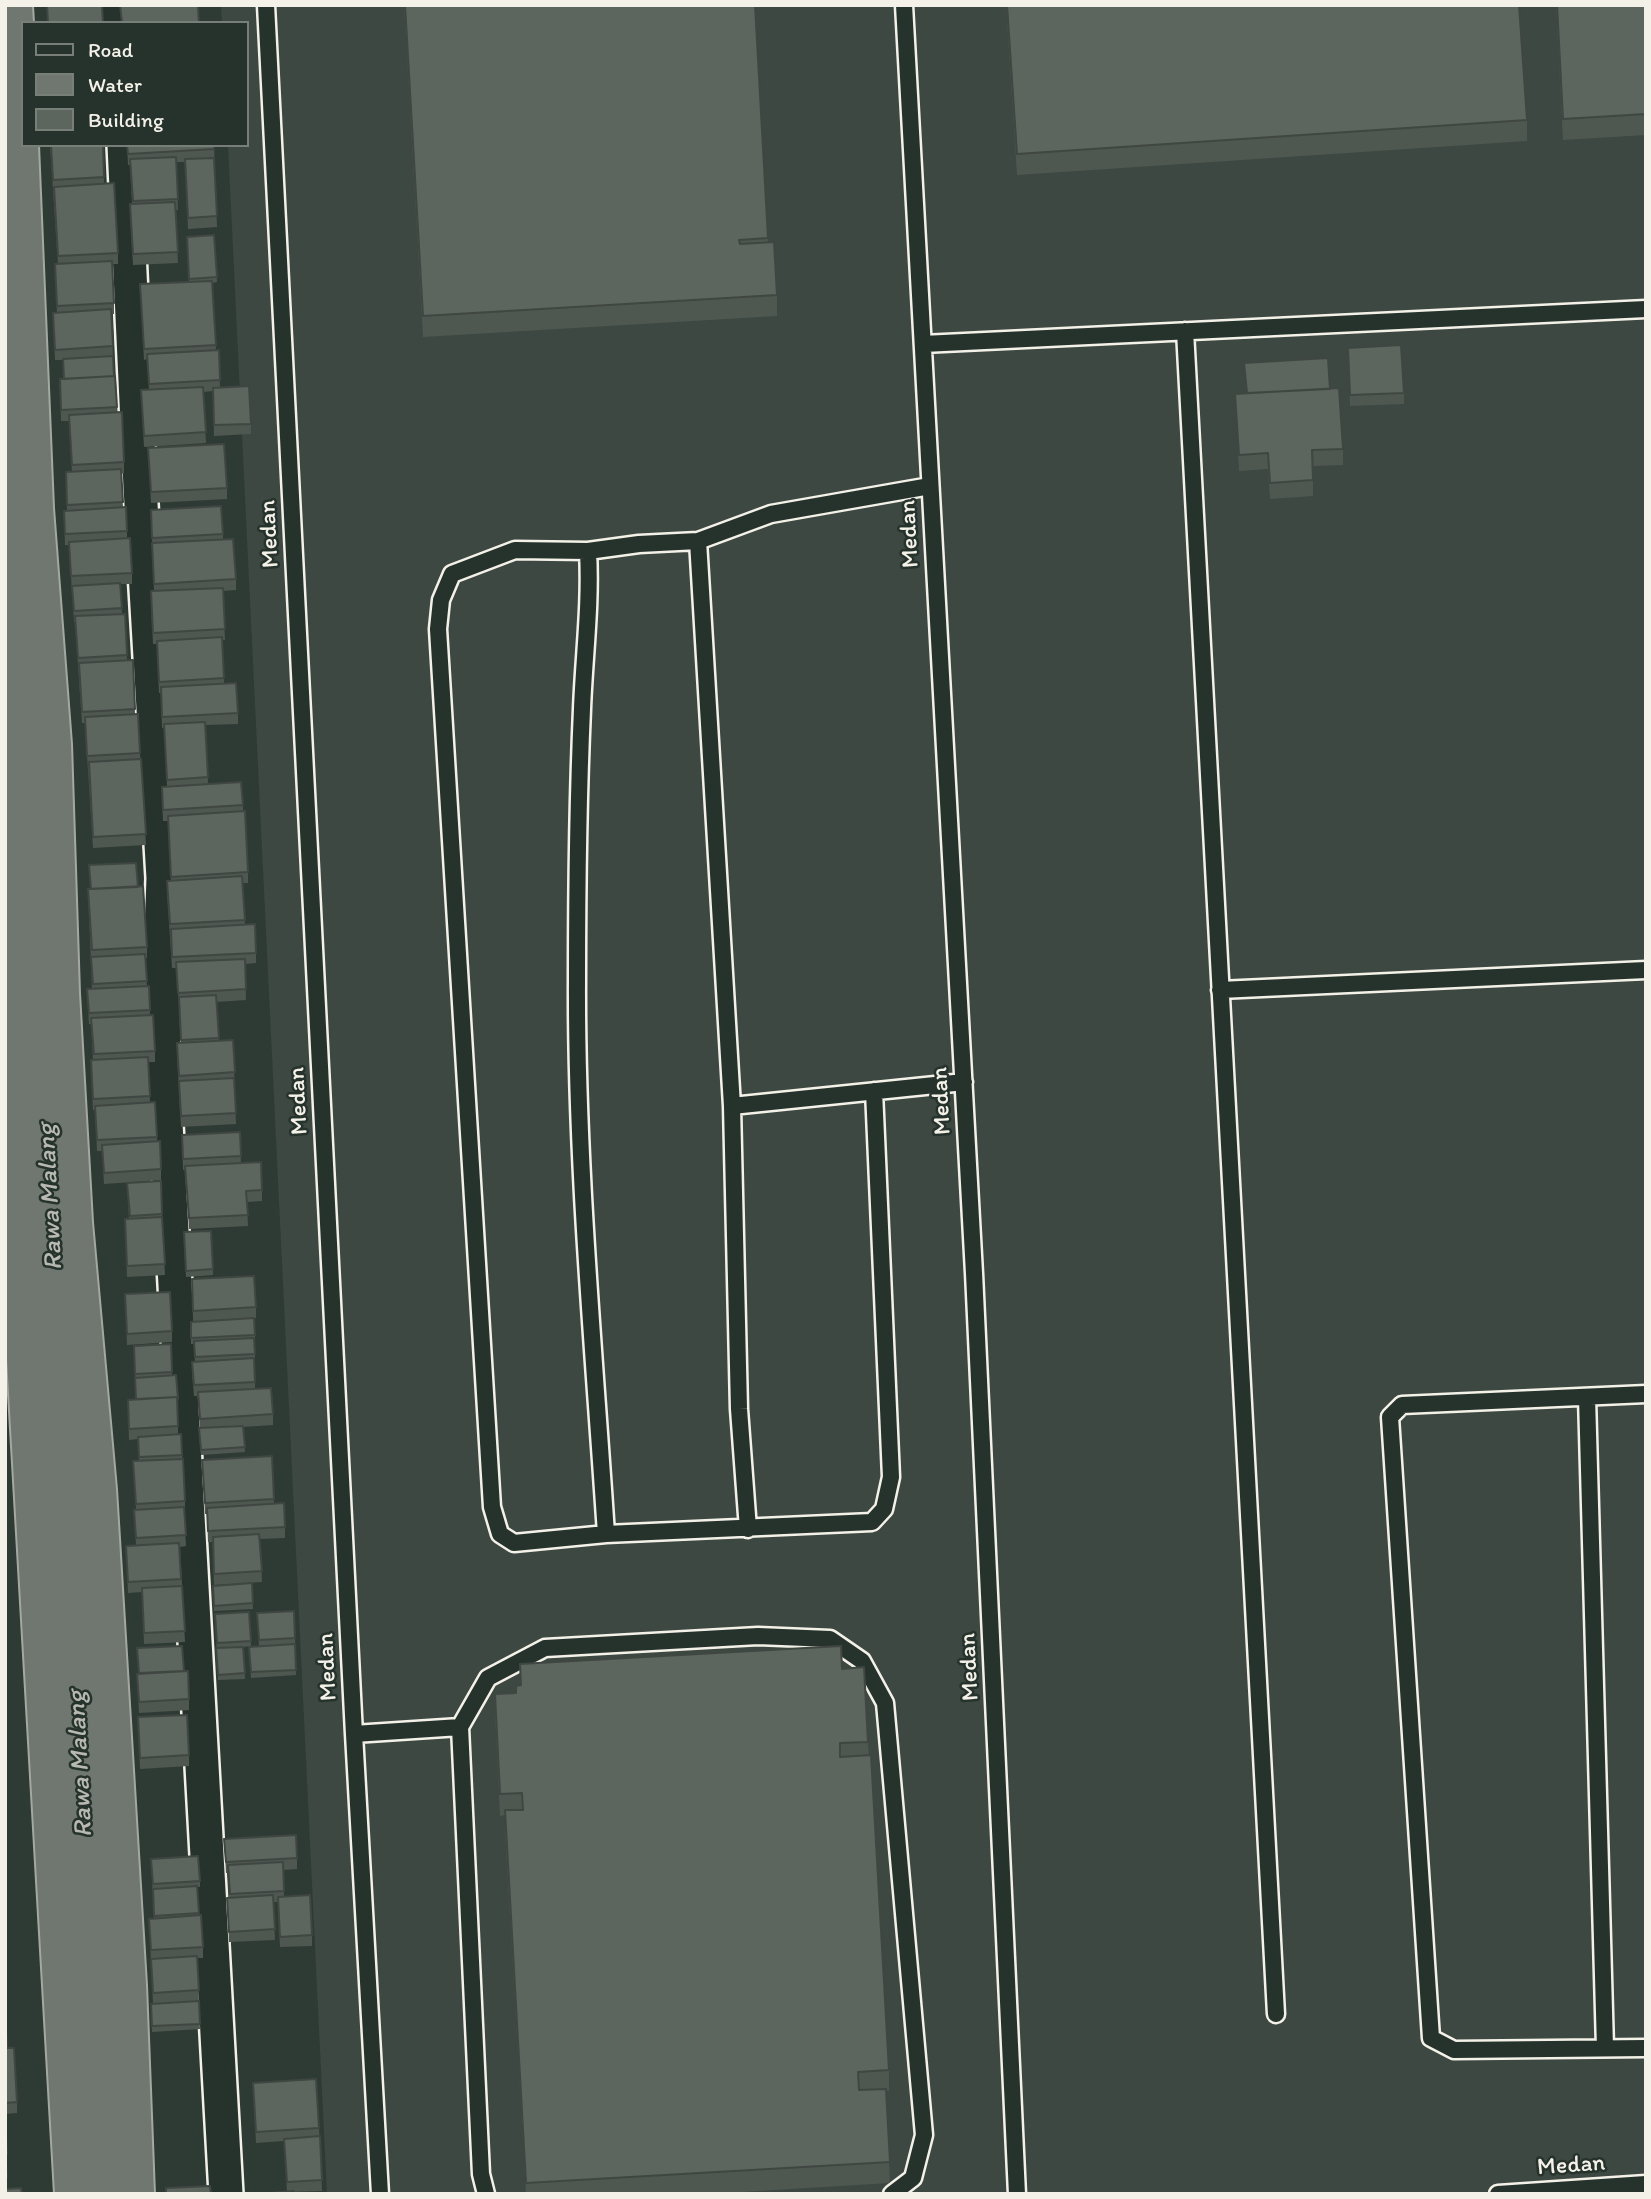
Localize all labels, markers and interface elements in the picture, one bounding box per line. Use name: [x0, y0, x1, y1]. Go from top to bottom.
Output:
legend: [21, 21, 248, 147]
text: Road: [88, 37, 133, 62]
text: Water: [88, 72, 142, 97]
text: Building: [88, 107, 164, 132]
street label: Medan: [254, 499, 286, 569]
street label: Medan: [894, 499, 926, 569]
street label: Medan: [283, 1066, 315, 1136]
street label: Medan: [926, 1066, 958, 1136]
water label: Rawa Malang: [32, 1123, 70, 1271]
street label: Medan: [312, 1632, 344, 1702]
street label: Medan: [954, 1632, 986, 1702]
water label: Rawa Malang: [62, 1690, 100, 1838]
street label: Medan: [1536, 2149, 1606, 2183]

